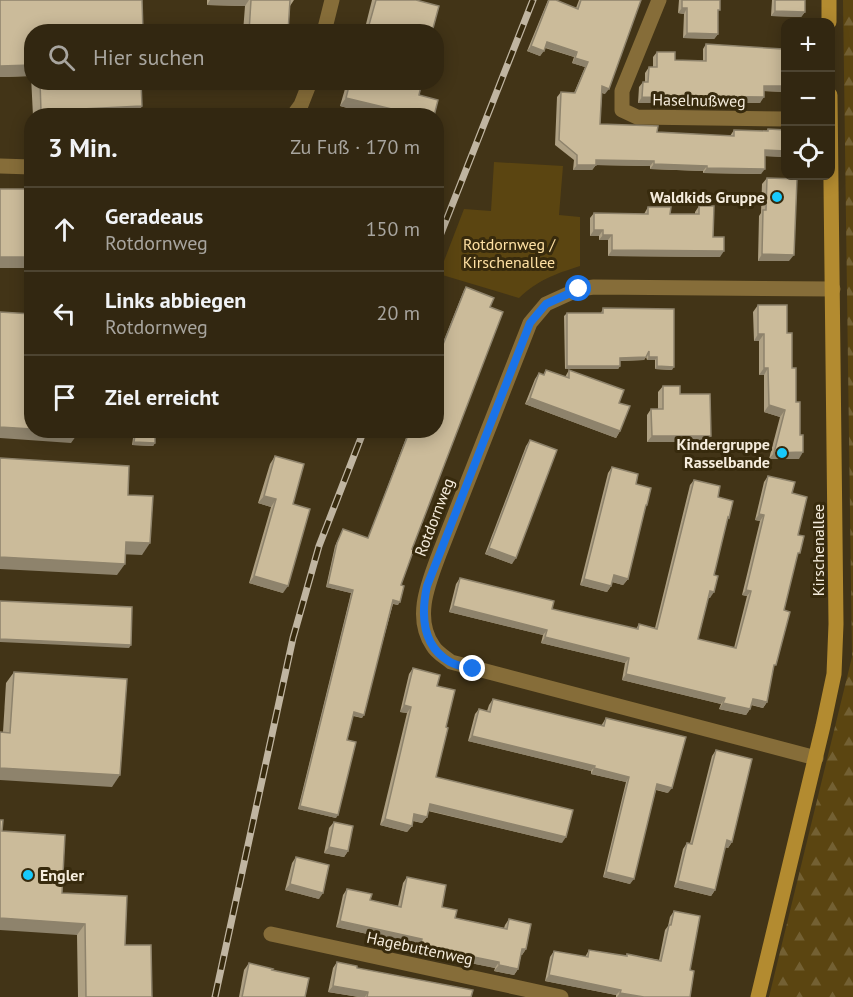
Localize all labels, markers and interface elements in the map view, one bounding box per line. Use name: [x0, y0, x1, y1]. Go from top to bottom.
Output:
map controls: [781, 18, 835, 180]
button: +: [781, 18, 835, 72]
search box: [24, 24, 444, 90]
icon: search: [45, 41, 78, 74]
text: Hier suchen: [93, 43, 205, 71]
button: −: [781, 72, 835, 126]
street label: Haselnußweg: [652, 89, 746, 111]
button: locate: [781, 126, 835, 180]
text: 3 Min.: [48, 131, 118, 164]
text: Zu Fuß · 170 m: [290, 134, 420, 160]
place label: Waldkids Gruppe: [650, 187, 765, 207]
marker: Waldkids Gruppe: [770, 190, 784, 204]
text: Geradeaus: [105, 202, 203, 230]
icon: ahead: [48, 213, 81, 246]
text: 150 m: [366, 216, 420, 242]
text: Rotdornweg: [105, 230, 208, 256]
park label: Rotdornweg / Kirschenallee: [463, 234, 556, 272]
route start: [565, 275, 591, 301]
text: Links abbiegen: [105, 286, 246, 314]
icon: left: [48, 297, 81, 330]
text: 20 m: [377, 300, 420, 326]
text: Rotdornweg: [105, 314, 208, 340]
icon: arrive: [48, 381, 81, 414]
text: Ziel erreicht: [105, 383, 219, 411]
place label: Kindergruppe Rasselbande: [676, 434, 770, 472]
marker: Kindergruppe Rasselbande: [775, 446, 789, 460]
street label: Rotdornweg: [410, 475, 458, 559]
street label: Kirschenallee: [808, 504, 828, 596]
route end: [459, 655, 485, 681]
place label: Engler: [40, 865, 84, 885]
marker: Engler: [21, 868, 35, 882]
street label: Hagebuttenweg: [365, 927, 475, 969]

